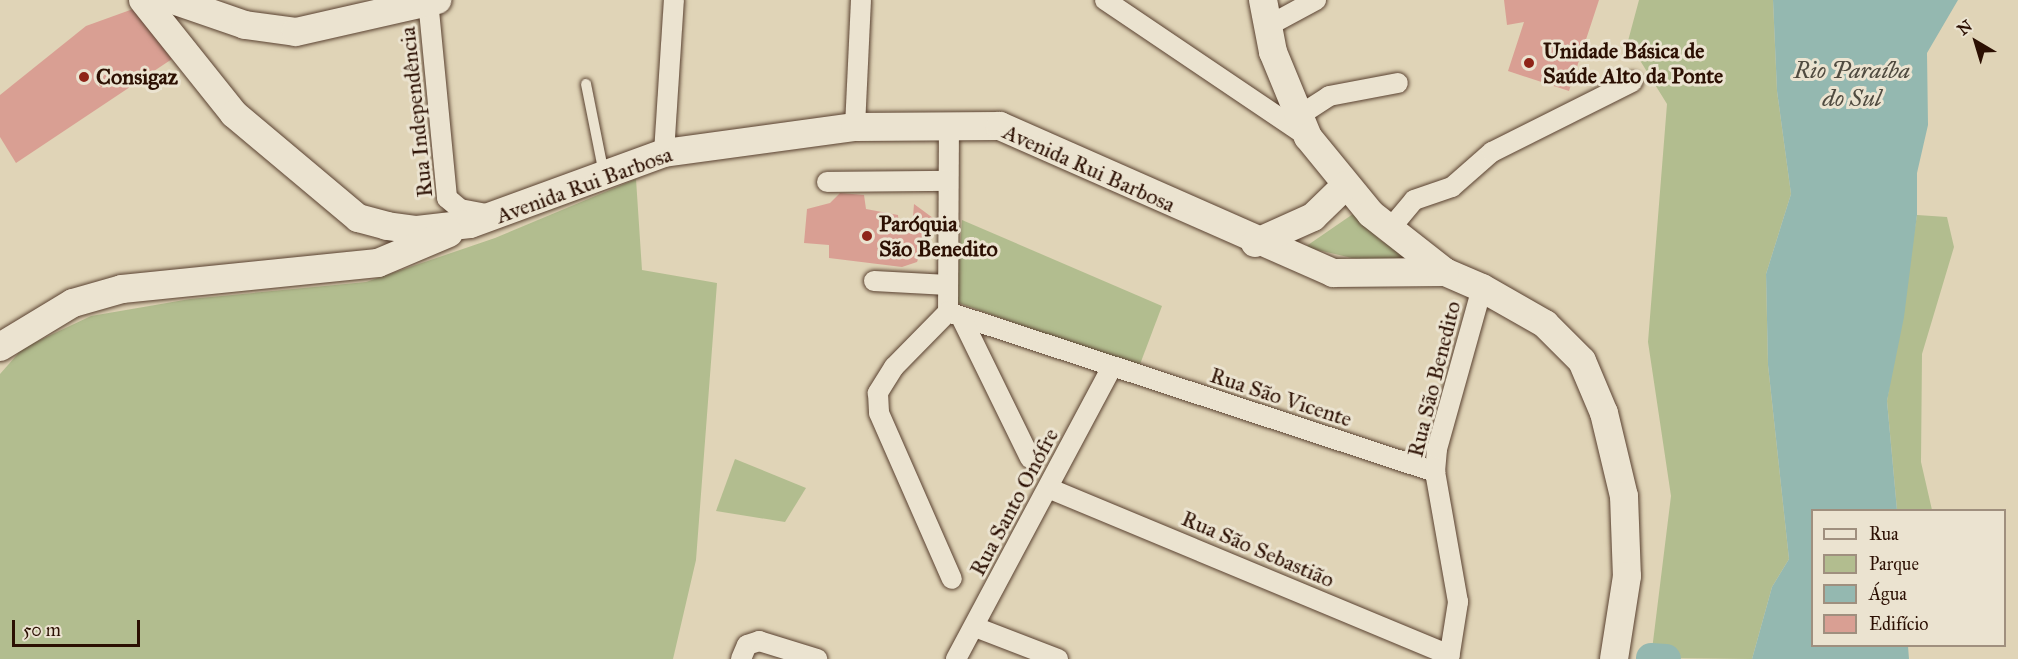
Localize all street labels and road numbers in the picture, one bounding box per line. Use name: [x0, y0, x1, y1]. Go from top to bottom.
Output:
street label: Rua Independência: [394, 25, 438, 199]
street label: Avenida Rui Barbosa: [999, 118, 1179, 218]
street label: Avenida Rui Barbosa: [492, 141, 676, 229]
street label: Rua São Benedito: [1402, 298, 1466, 460]
street label: Rua São Vicente: [1207, 362, 1355, 432]
street label: Rua Santo Onófre: [964, 424, 1064, 580]
street label: Rua São Sebastião: [1178, 505, 1338, 593]

